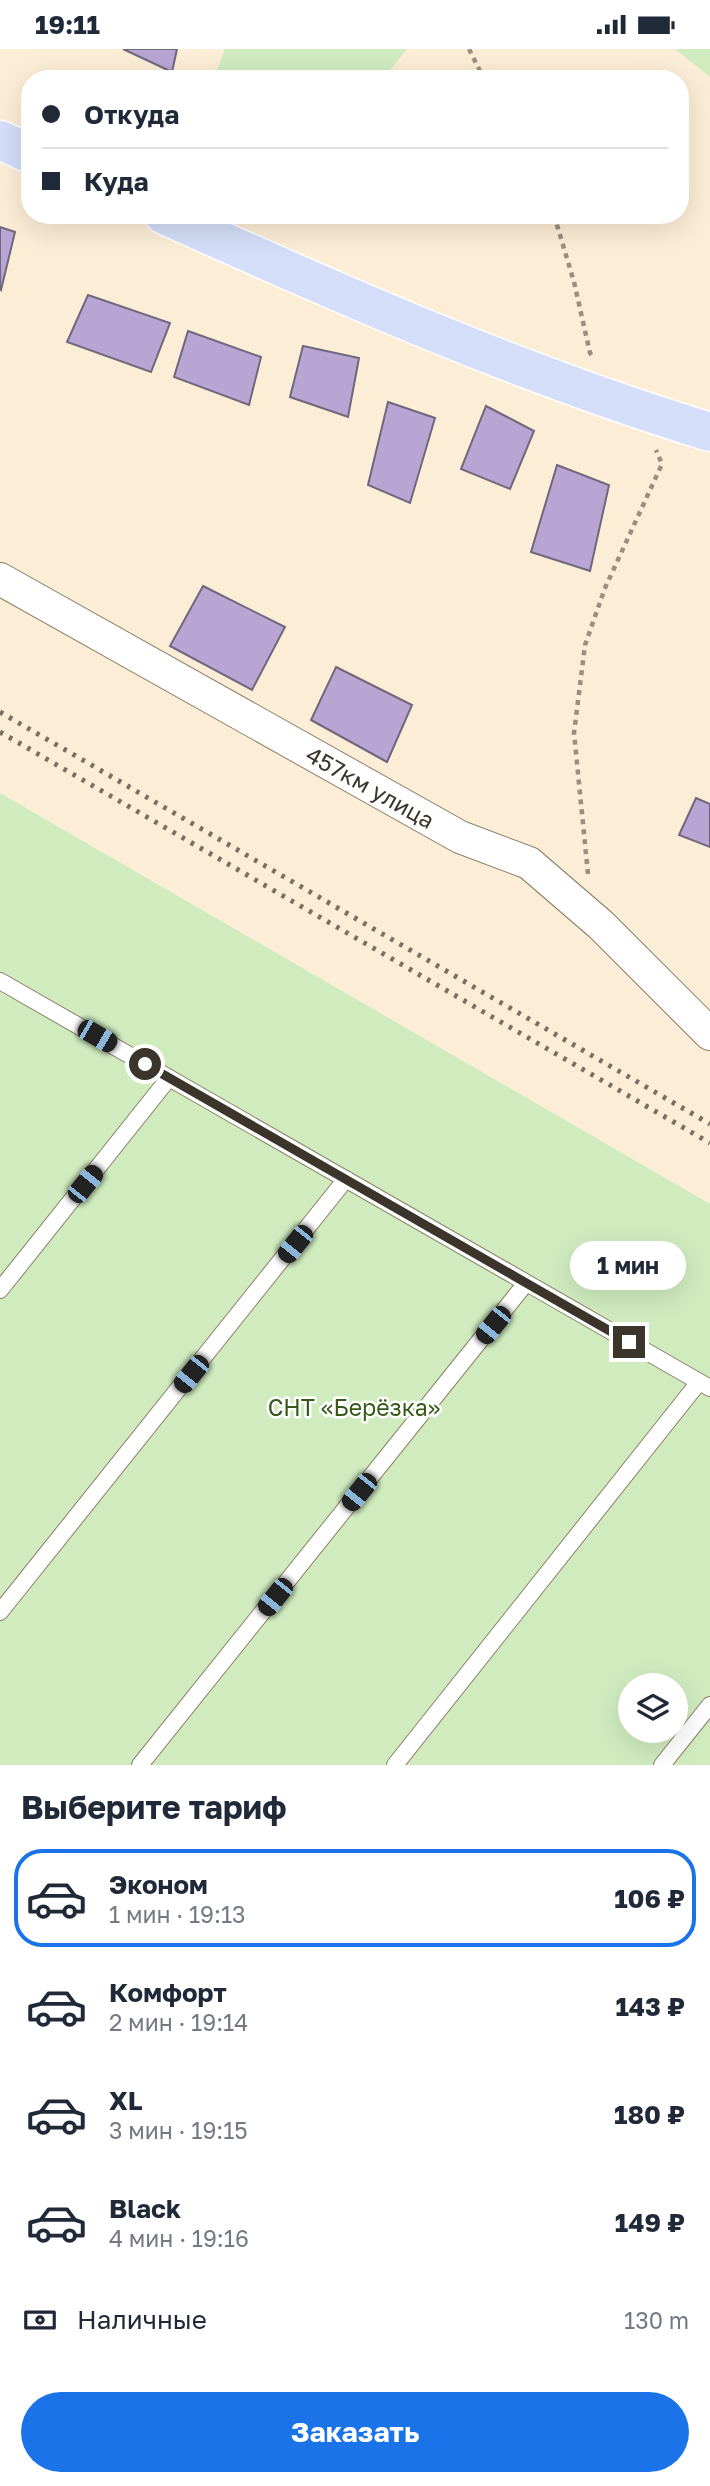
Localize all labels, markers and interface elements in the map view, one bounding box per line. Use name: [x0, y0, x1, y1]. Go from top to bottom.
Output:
text: 19:11: [35, 9, 100, 40]
text: Откуда: [84, 99, 179, 130]
text: Куда: [84, 166, 149, 197]
street label: 457км улица: [302, 740, 440, 834]
car: [74, 1016, 121, 1056]
route start: [129, 1048, 161, 1080]
car: [64, 1161, 107, 1207]
car: [274, 1221, 317, 1267]
callout: 1 мин: [571, 1241, 687, 1289]
text: 1 мин: [597, 1251, 659, 1279]
car: [472, 1302, 515, 1348]
route end: [613, 1326, 645, 1358]
car: [170, 1351, 213, 1397]
park label: СНТ «Берёзка»: [268, 1393, 440, 1421]
car: [338, 1469, 381, 1515]
car: [254, 1574, 297, 1620]
map controls: [618, 1673, 688, 1743]
button: layers: [618, 1673, 688, 1743]
text: Выберите тариф: [21, 1788, 287, 1826]
icon: car: [25, 1867, 88, 1930]
text: Эконом: [109, 1869, 208, 1900]
text: 106 ₽: [614, 1883, 685, 1914]
text: 1 мин · 19:13: [109, 1900, 246, 1928]
icon: car: [25, 1975, 88, 2038]
text: Комфорт: [109, 1977, 227, 2008]
text: 143 ₽: [615, 1991, 685, 2022]
text: 2 мин · 19:14: [109, 2008, 248, 2036]
icon: car: [25, 2083, 88, 2146]
text: XL: [109, 2085, 143, 2116]
text: 180 ₽: [614, 2099, 685, 2130]
text: 3 мин · 19:15: [109, 2116, 248, 2144]
icon: car: [25, 2191, 88, 2254]
text: Black: [109, 2193, 181, 2224]
text: 149 ₽: [615, 2207, 685, 2238]
text: 4 мин · 19:16: [109, 2224, 249, 2252]
icon: cash: [21, 2301, 59, 2339]
text: Наличные: [77, 2304, 207, 2335]
text: 130 m: [624, 2306, 689, 2334]
button: Заказать: [21, 2392, 689, 2472]

